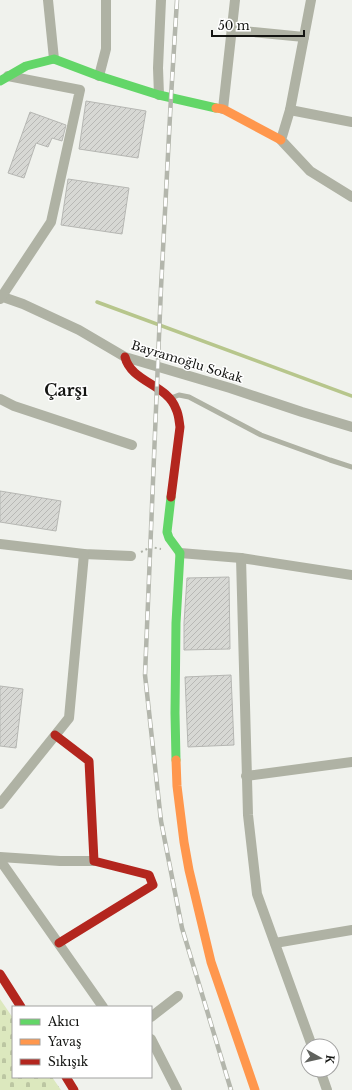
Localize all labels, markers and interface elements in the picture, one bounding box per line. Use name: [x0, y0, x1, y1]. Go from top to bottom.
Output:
scale bar: [212, 12, 304, 38]
text: 50 m: [218, 18, 250, 33]
street label: Bayramoğlu Sokak: [130, 337, 245, 386]
district label: Çarşı: [44, 380, 88, 400]
legend: [12, 1006, 152, 1078]
text: Akıcı: [47, 1014, 79, 1029]
text: Yavaş: [47, 1034, 81, 1049]
north arrow: [300, 1038, 340, 1078]
text: Sıkışık: [48, 1054, 89, 1069]
text: K: [322, 1054, 337, 1066]

